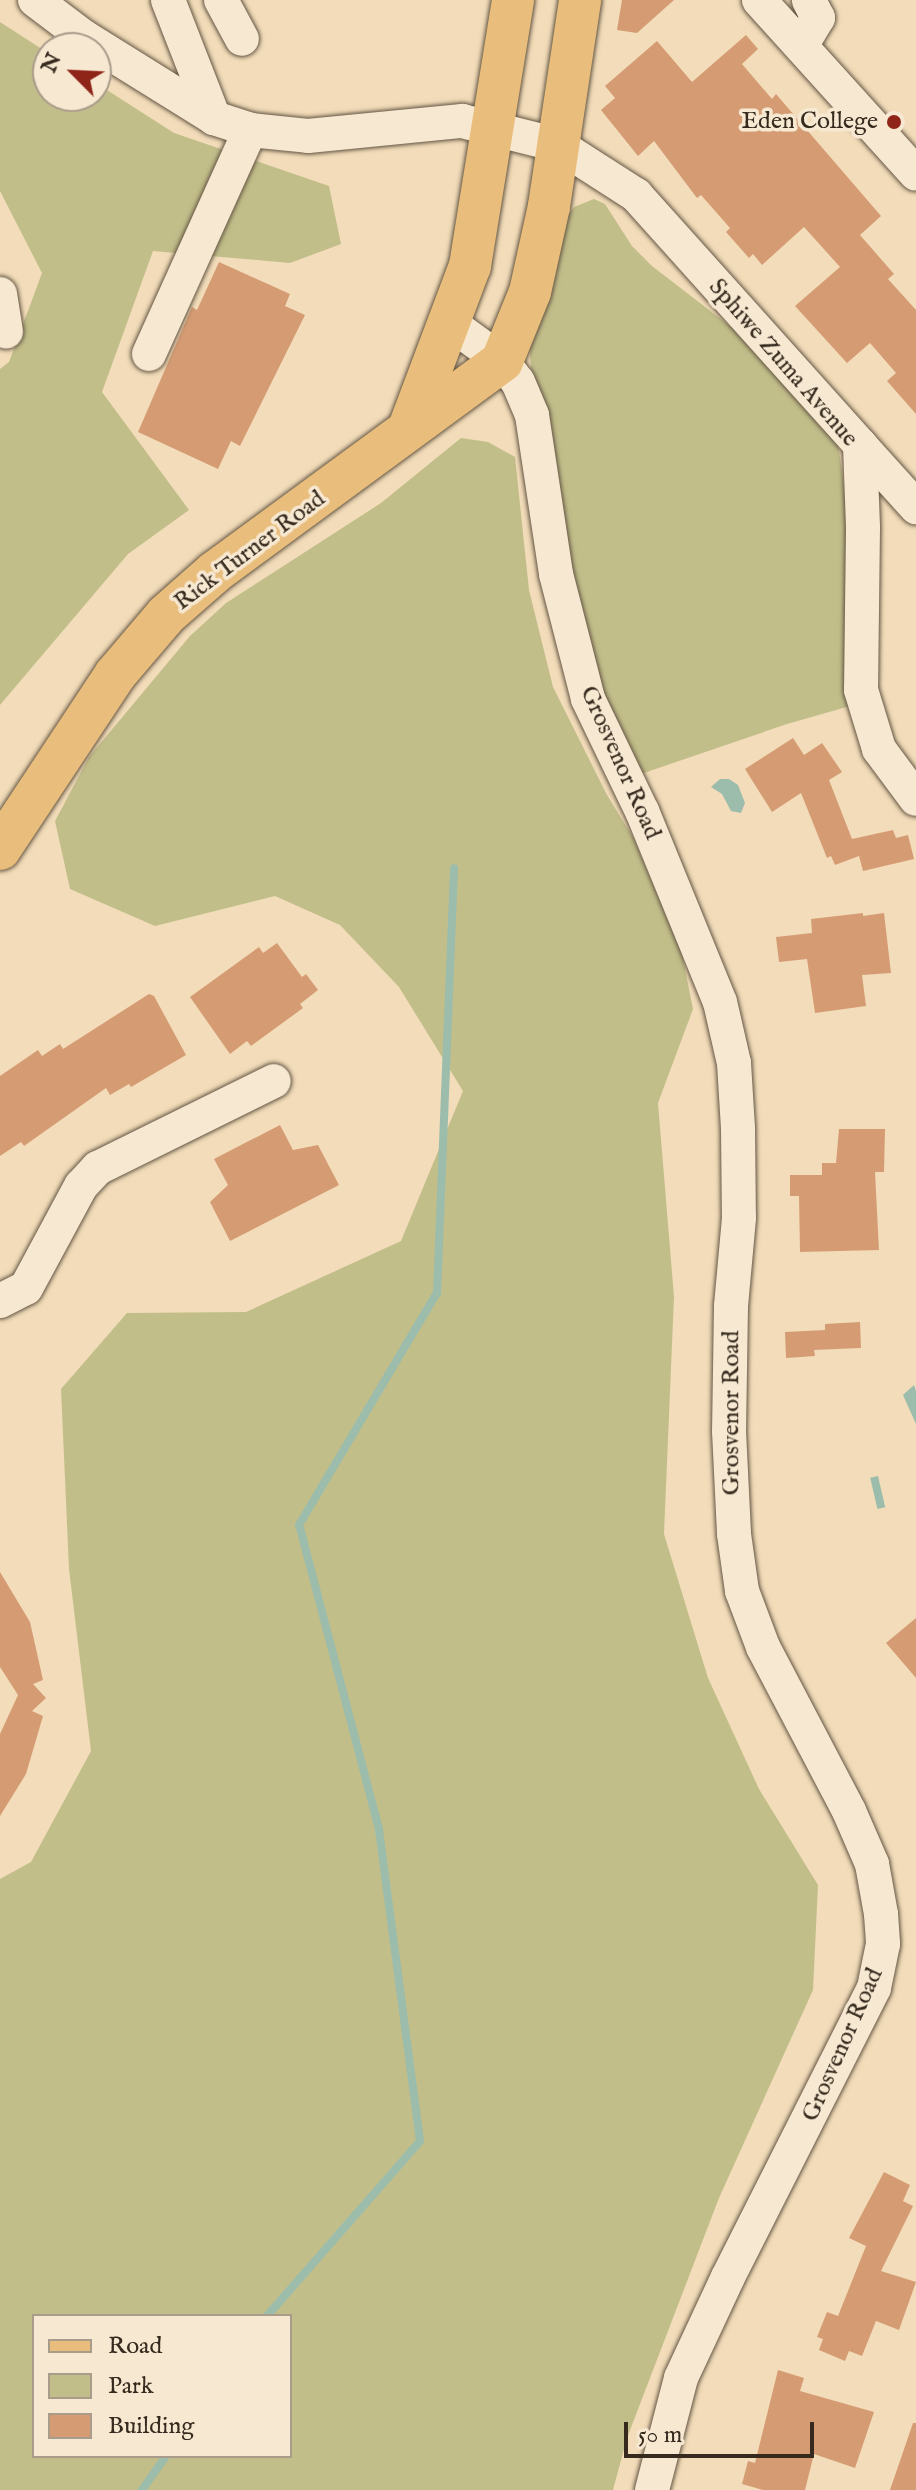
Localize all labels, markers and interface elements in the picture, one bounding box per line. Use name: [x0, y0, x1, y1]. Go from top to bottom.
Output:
north arrow: [32, 32, 112, 112]
text: N: [35, 49, 69, 77]
place label: Eden College: [741, 108, 878, 136]
marker: Eden College: [885, 113, 903, 131]
street label: Sphiwe Zuma Avenue: [702, 273, 864, 453]
street label: Rick Turner Road: [169, 485, 331, 617]
street label: Grosvenor Road: [573, 682, 667, 844]
street label: Grosvenor Road: [718, 1331, 746, 1495]
street label: Grosvenor Road: [796, 1964, 890, 2126]
legend: [32, 2314, 292, 2458]
text: Road: [108, 2331, 162, 2362]
text: Park: [108, 2371, 154, 2402]
scale bar: [628, 2406, 818, 2456]
text: Building: [108, 2411, 194, 2442]
text: 50 m: [638, 2420, 682, 2451]

